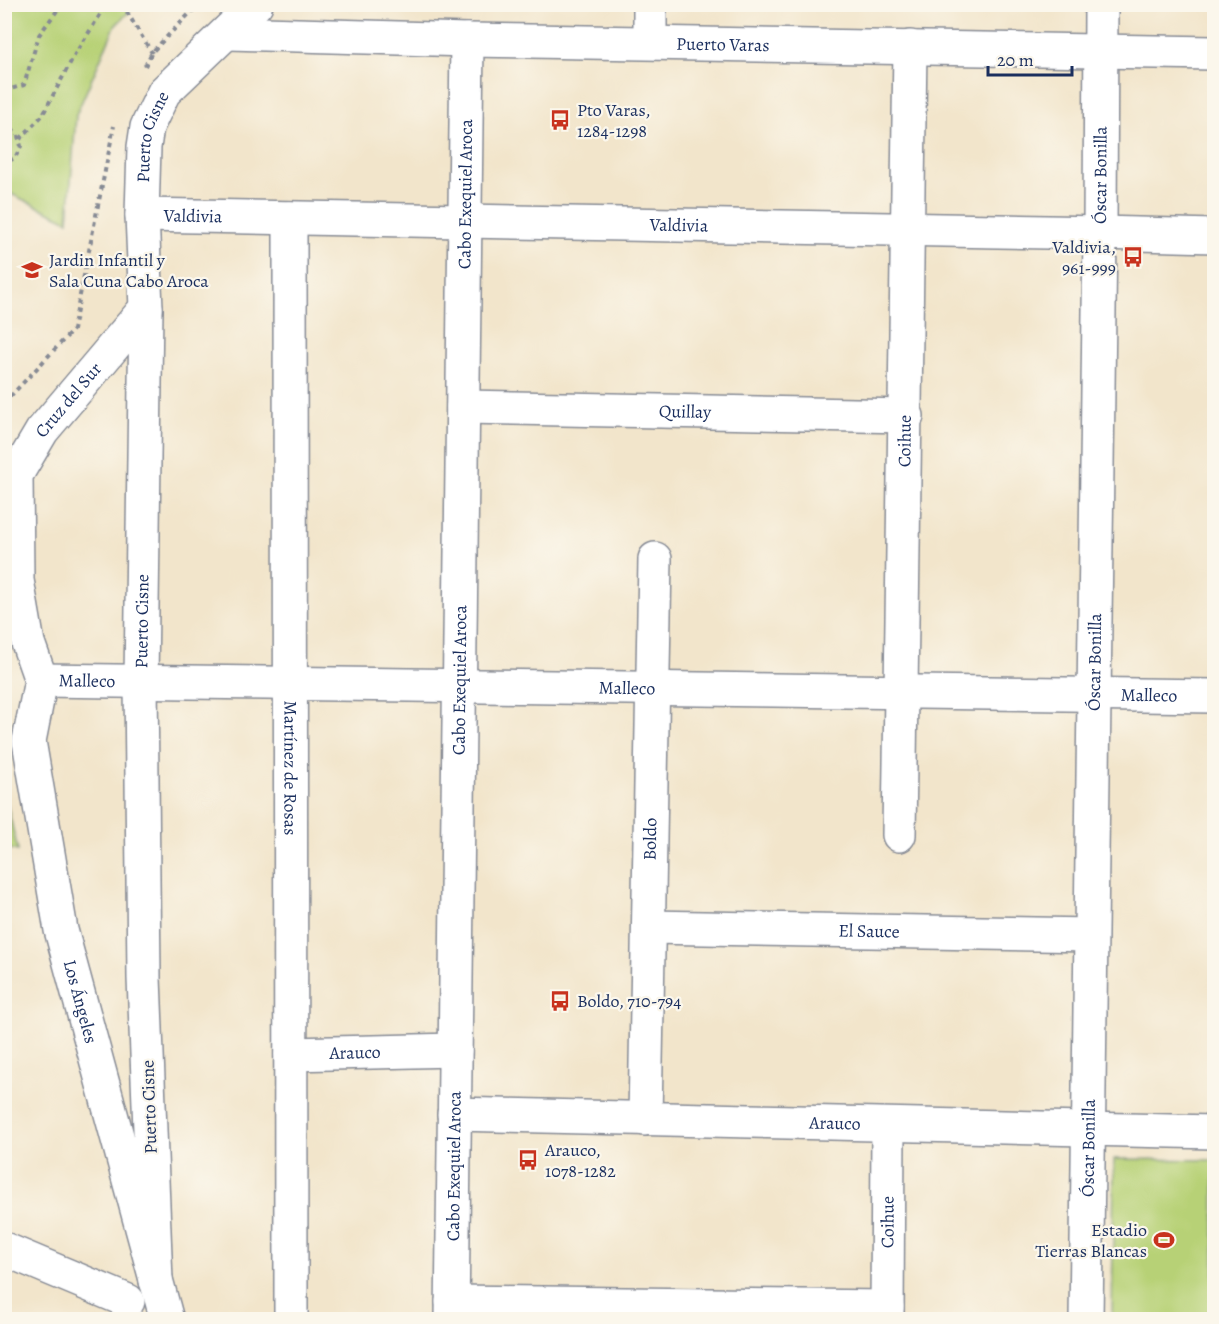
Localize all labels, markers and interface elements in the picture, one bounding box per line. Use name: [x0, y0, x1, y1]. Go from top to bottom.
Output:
street label: Puerto Varas: [676, 32, 770, 57]
scale bar: [988, 39, 1072, 77]
text: 20 m: [997, 48, 1034, 72]
street label: Puerto Cisne: [131, 87, 175, 183]
place label: Pto Varas, 1284-1298: [577, 98, 651, 143]
bus stop icon: Pto Varas, 1284-1298: [548, 108, 572, 132]
street label: Cabo Exequiel Aroca: [452, 118, 478, 269]
street label: Óscar Bonilla: [1088, 126, 1112, 224]
street label: Valdivia: [162, 203, 223, 229]
street label: Valdivia: [648, 213, 709, 238]
place label: Valdivia, 961-999: [1051, 235, 1116, 280]
bus stop icon: Valdivia, 961-999: [1121, 245, 1145, 269]
place label: Jardin Infantil y Sala Cuna Cabo Aroca: [49, 248, 209, 293]
school or university icon: Jardin Infantil y Sala Cuna Cabo Aroca: [20, 258, 44, 282]
street label: Cruz del Sur: [30, 357, 107, 443]
street label: Quillay: [659, 399, 712, 424]
street label: Coihue: [892, 415, 917, 467]
street label: Puerto Cisne: [129, 574, 154, 669]
street label: Cabo Exequiel Aroca: [447, 604, 472, 755]
street label: Óscar Bonilla: [1082, 612, 1107, 711]
street label: Malleco: [58, 668, 116, 693]
street label: Malleco: [598, 676, 655, 700]
street label: Malleco: [1120, 683, 1177, 707]
street label: Martínez de Rosas: [278, 701, 303, 835]
street label: Boldo: [638, 818, 662, 861]
street label: El Sauce: [838, 918, 900, 944]
street label: Los Ángeles: [58, 957, 103, 1046]
bus stop icon: Boldo, 710-794: [548, 989, 572, 1013]
place label: Boldo, 710-794: [577, 989, 681, 1013]
street label: Arauco: [328, 1040, 381, 1065]
street label: Puerto Cisne: [135, 1059, 163, 1155]
street label: Cabo Exequiel Aroca: [441, 1090, 467, 1241]
street label: Óscar Bonilla: [1076, 1098, 1101, 1197]
street label: Arauco: [808, 1110, 861, 1136]
place label: Arauco, 1078-1282: [544, 1138, 616, 1183]
bus stop icon: Arauco, 1078-1282: [516, 1148, 540, 1172]
street label: Coihue: [875, 1196, 900, 1248]
place label: Estadio Tierras Blancas: [1035, 1218, 1147, 1263]
sports icon: Estadio Tierras Blancas: [1152, 1228, 1176, 1252]

